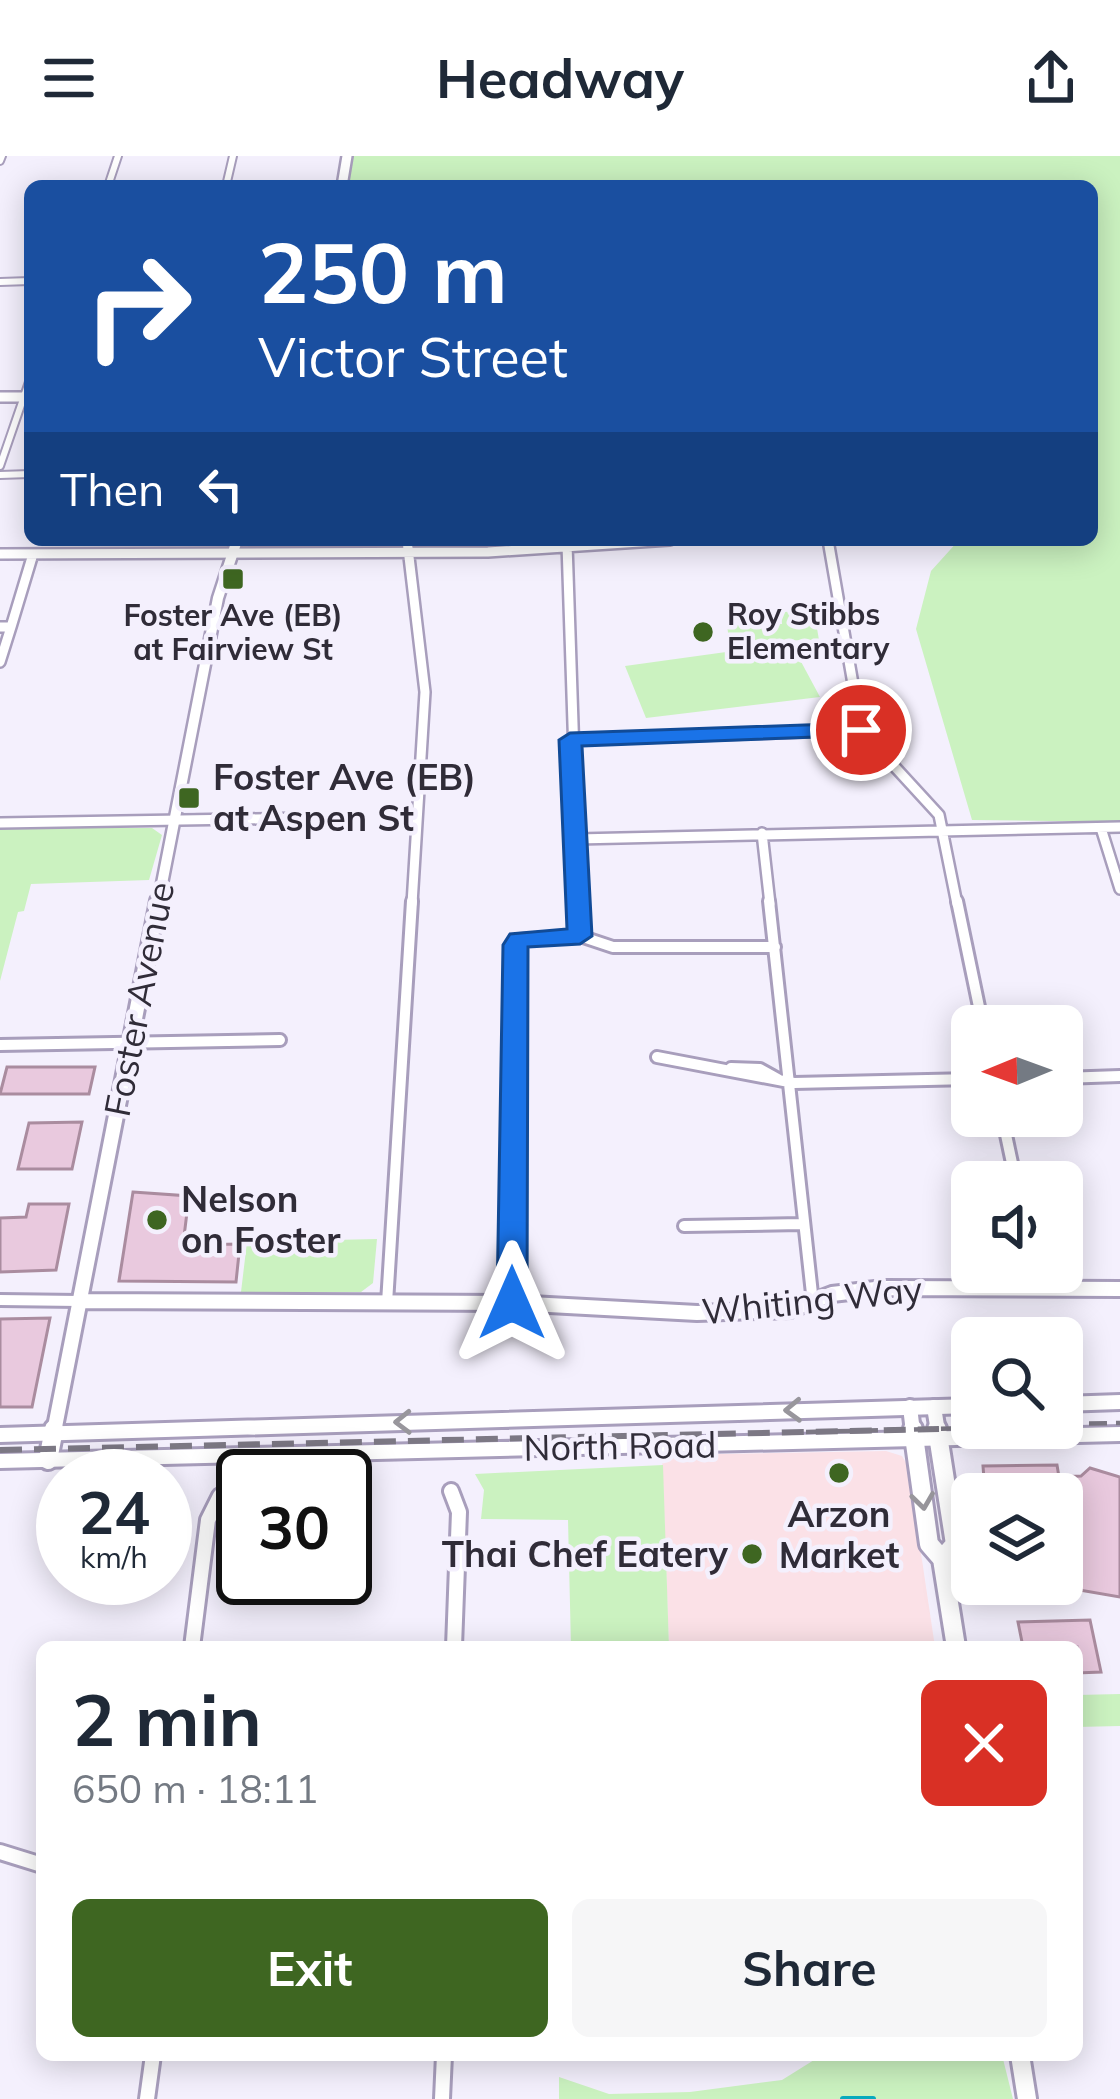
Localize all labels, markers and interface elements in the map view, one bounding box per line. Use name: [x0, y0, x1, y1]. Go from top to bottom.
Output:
text: Headway: [436, 44, 684, 112]
icon: menu: [36, 45, 102, 111]
icon: share: [1018, 45, 1084, 111]
text: 250 m: [258, 219, 508, 324]
icon: right: [60, 228, 216, 384]
text: Victor Street: [258, 323, 568, 391]
icon: left: [188, 456, 254, 522]
text: Then: [60, 461, 164, 517]
marker: Foster Ave (EB) at Fairview St: [220, 566, 246, 592]
place label: Roy Stibbs Elementary: [727, 595, 890, 667]
place label: Foster Ave (EB) at Fairview St: [123, 596, 343, 668]
marker: Roy Stibbs Elementary: [690, 619, 716, 645]
pin: [810, 679, 912, 781]
icon: arrive: [828, 697, 894, 763]
place label: Foster Ave (EB) at Aspen St: [213, 754, 476, 840]
marker: Foster Ave (EB) at Aspen St: [176, 785, 202, 811]
street label: Foster Avenue: [94, 878, 183, 1120]
north arrow: [951, 1005, 1083, 1137]
map controls: [951, 1005, 1083, 1605]
button: sound: [951, 1161, 1083, 1293]
place label: Nelson on Foster: [181, 1176, 341, 1262]
marker: Nelson on Foster: [144, 1207, 170, 1233]
position arrow: [449, 1240, 575, 1366]
street label: Whiting Way: [699, 1266, 924, 1333]
button: search: [951, 1317, 1083, 1449]
one-way arrow: [783, 1397, 802, 1423]
one-way arrow: [393, 1409, 412, 1435]
street label: North Road: [523, 1421, 717, 1470]
speed limit sign: 30: [216, 1449, 372, 1605]
marker: Arzon Market: [826, 1460, 852, 1486]
button: layers: [951, 1473, 1083, 1605]
text: 24: [78, 1474, 150, 1549]
place label: Arzon Market: [779, 1491, 900, 1577]
one-way arrow: [909, 1491, 935, 1510]
place label: Thai Chef Eatery: [442, 1531, 728, 1576]
text: km/h: [80, 1538, 148, 1576]
marker: Thai Chef Eatery: [739, 1541, 765, 1567]
text: 2 min: [72, 1674, 262, 1764]
button: close: [921, 1680, 1047, 1806]
text: 650 m · 18:11: [72, 1764, 318, 1813]
button: Exit: [72, 1899, 548, 2037]
button: Share: [572, 1899, 1047, 2037]

